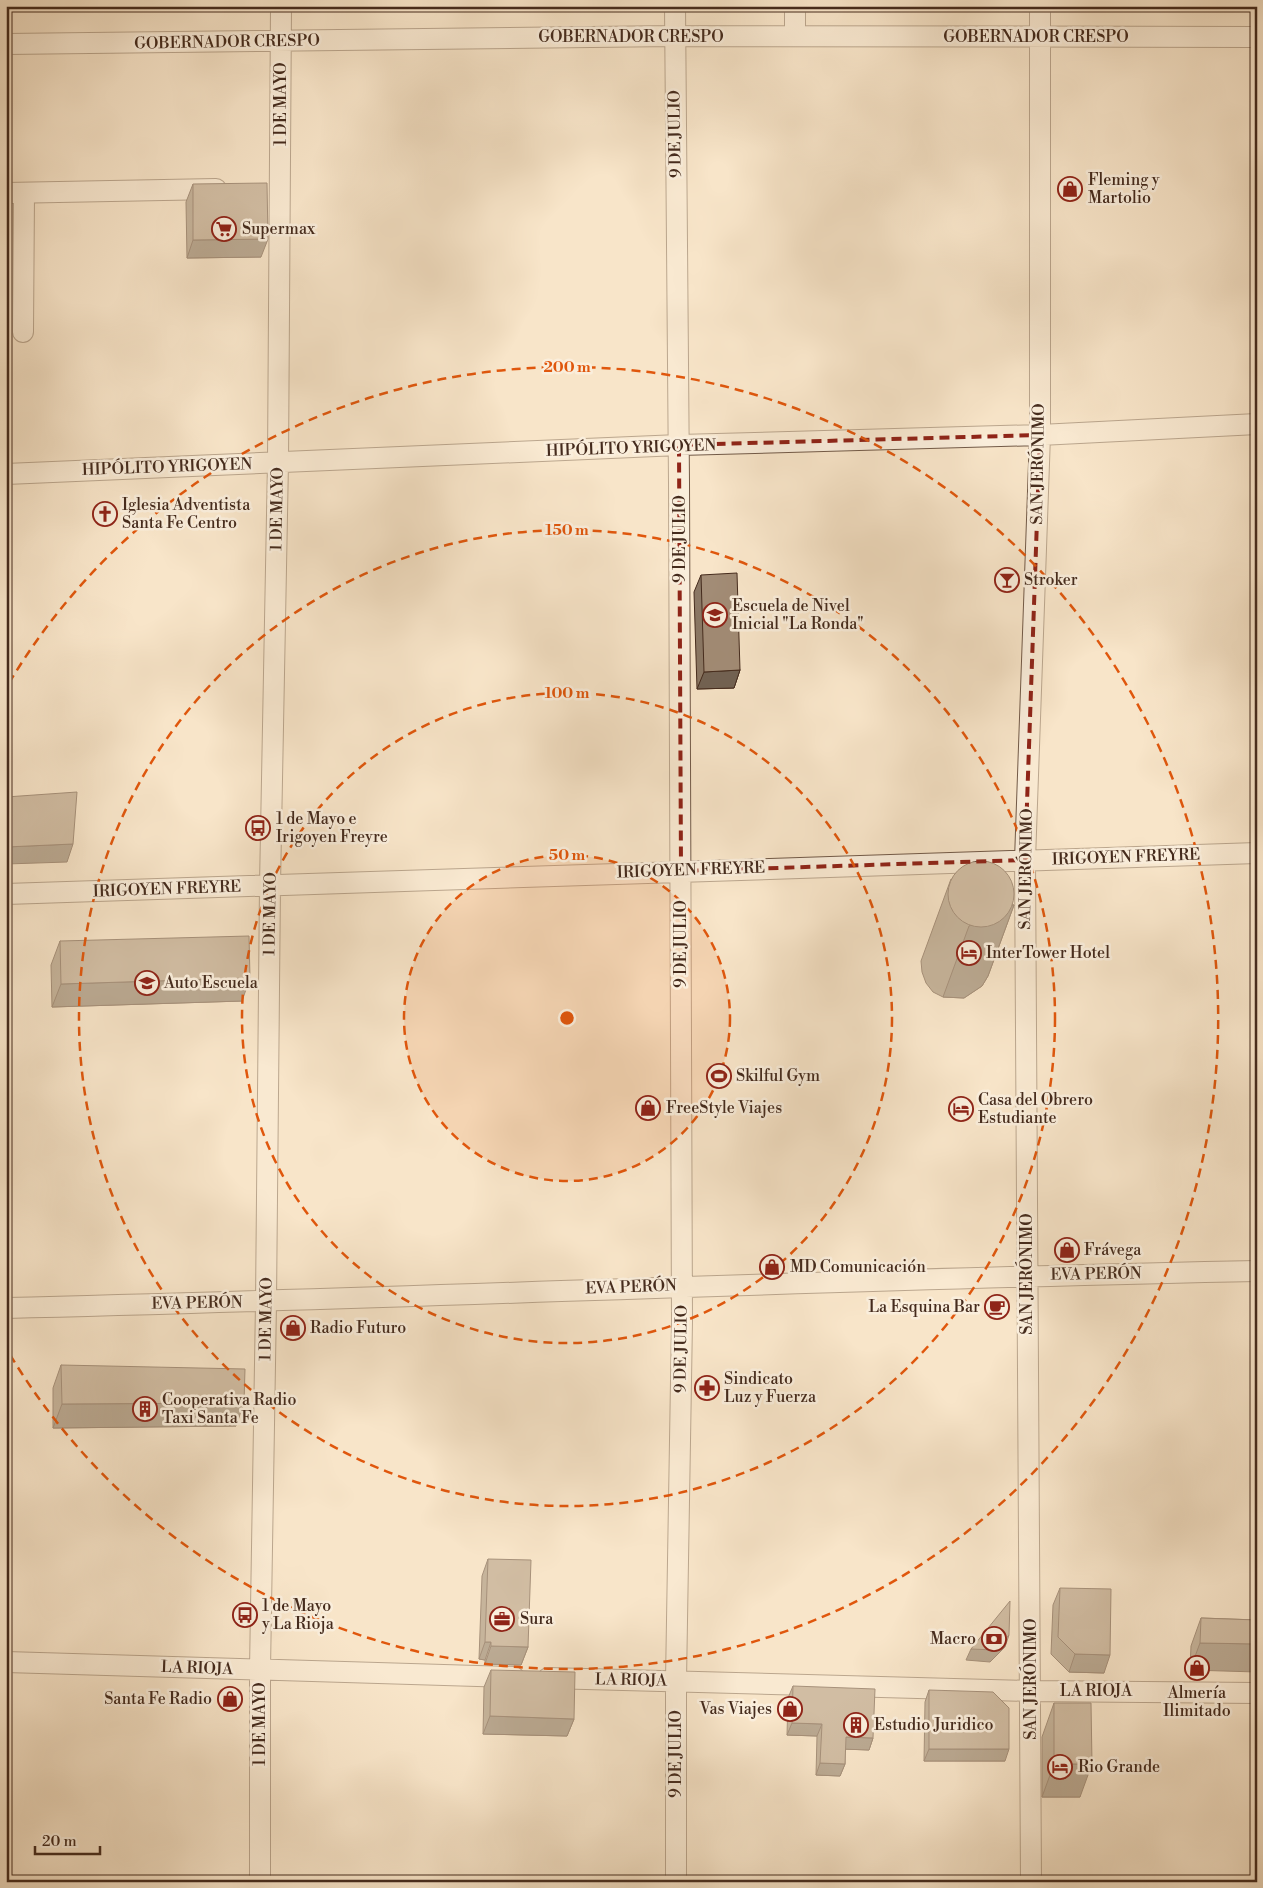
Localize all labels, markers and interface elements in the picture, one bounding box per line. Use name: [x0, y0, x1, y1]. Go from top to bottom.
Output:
street label: GOBERNADOR CRESPO: [538, 27, 724, 47]
street label: GOBERNADOR CRESPO: [943, 27, 1129, 47]
street label: GOBERNADOR CRESPO: [134, 30, 320, 54]
street label: 1 DE MAYO: [271, 62, 291, 146]
street label: 9 DE JULIO: [664, 90, 686, 178]
place label: Fleming y Martolio: [1088, 170, 1160, 208]
shop icon: Fleming y Martolio: [1057, 176, 1083, 202]
supermarket icon: Supermax: [211, 216, 237, 242]
place label: Supermax: [242, 219, 316, 239]
text: 200 m: [543, 358, 591, 377]
street label: SAN JERÓNIMO: [1025, 403, 1049, 525]
street label: HIPÓLITO YRIGOYEN: [545, 433, 717, 461]
street label: HIPÓLITO YRIGOYEN: [81, 452, 253, 480]
street label: 1 DE MAYO: [266, 467, 288, 551]
place label: Iglesia Adventista Santa Fe Centro: [122, 495, 251, 533]
street label: 9 DE JULIO: [670, 495, 690, 583]
church icon: Iglesia Adventista Santa Fe Centro: [92, 501, 118, 527]
text: 150 m: [545, 521, 589, 540]
bar icon: Stroker: [994, 567, 1020, 593]
place label: Stroker: [1024, 570, 1078, 590]
place label: Escuela de Nivel Inicial "La Ronda": [732, 596, 864, 634]
school or university icon: Escuela de Nivel Inicial "La Ronda": [702, 602, 728, 628]
text: 100 m: [545, 684, 590, 703]
street label: SAN JERÓNIMO: [1013, 808, 1037, 930]
place label: 1 de Mayo e Irigoyen Freyre: [276, 809, 388, 847]
bus stop icon: 1 de Mayo e Irigoyen Freyre: [245, 815, 271, 841]
street label: IRIGOYEN FREYRE: [1051, 844, 1201, 870]
text: 50 m: [549, 846, 585, 865]
street label: IRIGOYEN FREYRE: [616, 857, 766, 883]
street label: 1 DE MAYO: [259, 872, 281, 956]
street label: IRIGOYEN FREYRE: [92, 876, 242, 902]
street label: 9 DE JULIO: [671, 900, 691, 988]
hotel icon: InterTower Hotel: [956, 940, 982, 966]
place label: InterTower Hotel: [986, 943, 1110, 963]
school or university icon: Auto Escuela: [134, 970, 160, 996]
place label: Auto Escuela: [163, 973, 259, 993]
centre of rings: [558, 1009, 576, 1027]
sports icon: Skilful Gym: [706, 1063, 732, 1089]
place label: Skilful Gym: [736, 1066, 820, 1086]
place label: Casa del Obrero Estudiante: [978, 1090, 1093, 1128]
shop icon: FreeStyle Viajes: [635, 1095, 661, 1121]
hotel icon: Casa del Obrero Estudiante: [948, 1096, 974, 1122]
place label: FreeStyle Viajes: [666, 1098, 782, 1118]
street label: SAN JERÓNIMO: [1015, 1213, 1037, 1335]
shop icon: Frávega: [1054, 1237, 1080, 1263]
place label: Frávega: [1084, 1240, 1142, 1260]
shop icon: MD Comunicación: [759, 1254, 785, 1280]
place label: MD Comunicación: [790, 1257, 926, 1277]
street label: EVA PERÓN: [1050, 1261, 1142, 1285]
street label: EVA PERÓN: [585, 1273, 677, 1299]
street label: 1 DE MAYO: [255, 1277, 277, 1361]
street label: EVA PERÓN: [151, 1290, 243, 1314]
cafe icon: La Esquina Bar: [984, 1294, 1010, 1320]
place label: La Esquina Bar: [868, 1297, 980, 1317]
street label: 9 DE JULIO: [670, 1305, 692, 1393]
shop icon: Radio Futuro: [280, 1315, 306, 1341]
place label: Radio Futuro: [310, 1318, 406, 1338]
place label: Sindicato Luz y Fuerza: [724, 1369, 817, 1407]
pharmacy icon: Sindicato Luz y Fuerza: [694, 1375, 720, 1401]
place label: Cooperativa Radio Taxi Santa Fe: [162, 1390, 296, 1428]
building icon: Cooperativa Radio Taxi Santa Fe: [132, 1396, 158, 1422]
place label: 1 de Mayo y La Rioja: [261, 1596, 335, 1634]
bus stop icon: 1 de Mayo y La Rioja: [232, 1602, 258, 1628]
office icon: Sura: [489, 1606, 515, 1632]
place label: Sura: [520, 1609, 554, 1629]
street label: SAN JERÓNIMO: [1019, 1618, 1041, 1740]
bank icon: Macro: [981, 1626, 1007, 1652]
place label: Macro: [930, 1629, 976, 1649]
shop icon: Almería Ilimitado: [1184, 1655, 1210, 1681]
street label: LA RIOJA: [161, 1657, 234, 1679]
street label: LA RIOJA: [595, 1669, 668, 1691]
street label: LA RIOJA: [1060, 1681, 1133, 1701]
street label: 1 DE MAYO: [250, 1682, 270, 1766]
place label: Almería Ilimitado: [1163, 1683, 1231, 1721]
shop icon: Santa Fe Radio: [217, 1686, 243, 1712]
place label: Santa Fe Radio: [104, 1689, 212, 1709]
shop icon: Vas Viajes: [777, 1696, 803, 1722]
place label: Vas Viajes: [698, 1699, 772, 1719]
street label: 9 DE JULIO: [666, 1710, 686, 1798]
building icon: Estudio Juridico: [843, 1712, 869, 1738]
place label: Estudio Juridico: [874, 1715, 994, 1735]
hotel icon: Rio Grande: [1047, 1754, 1073, 1780]
place label: Rio Grande: [1078, 1757, 1160, 1777]
scale bar: [35, 1823, 100, 1855]
text: 20 m: [42, 1832, 77, 1851]

